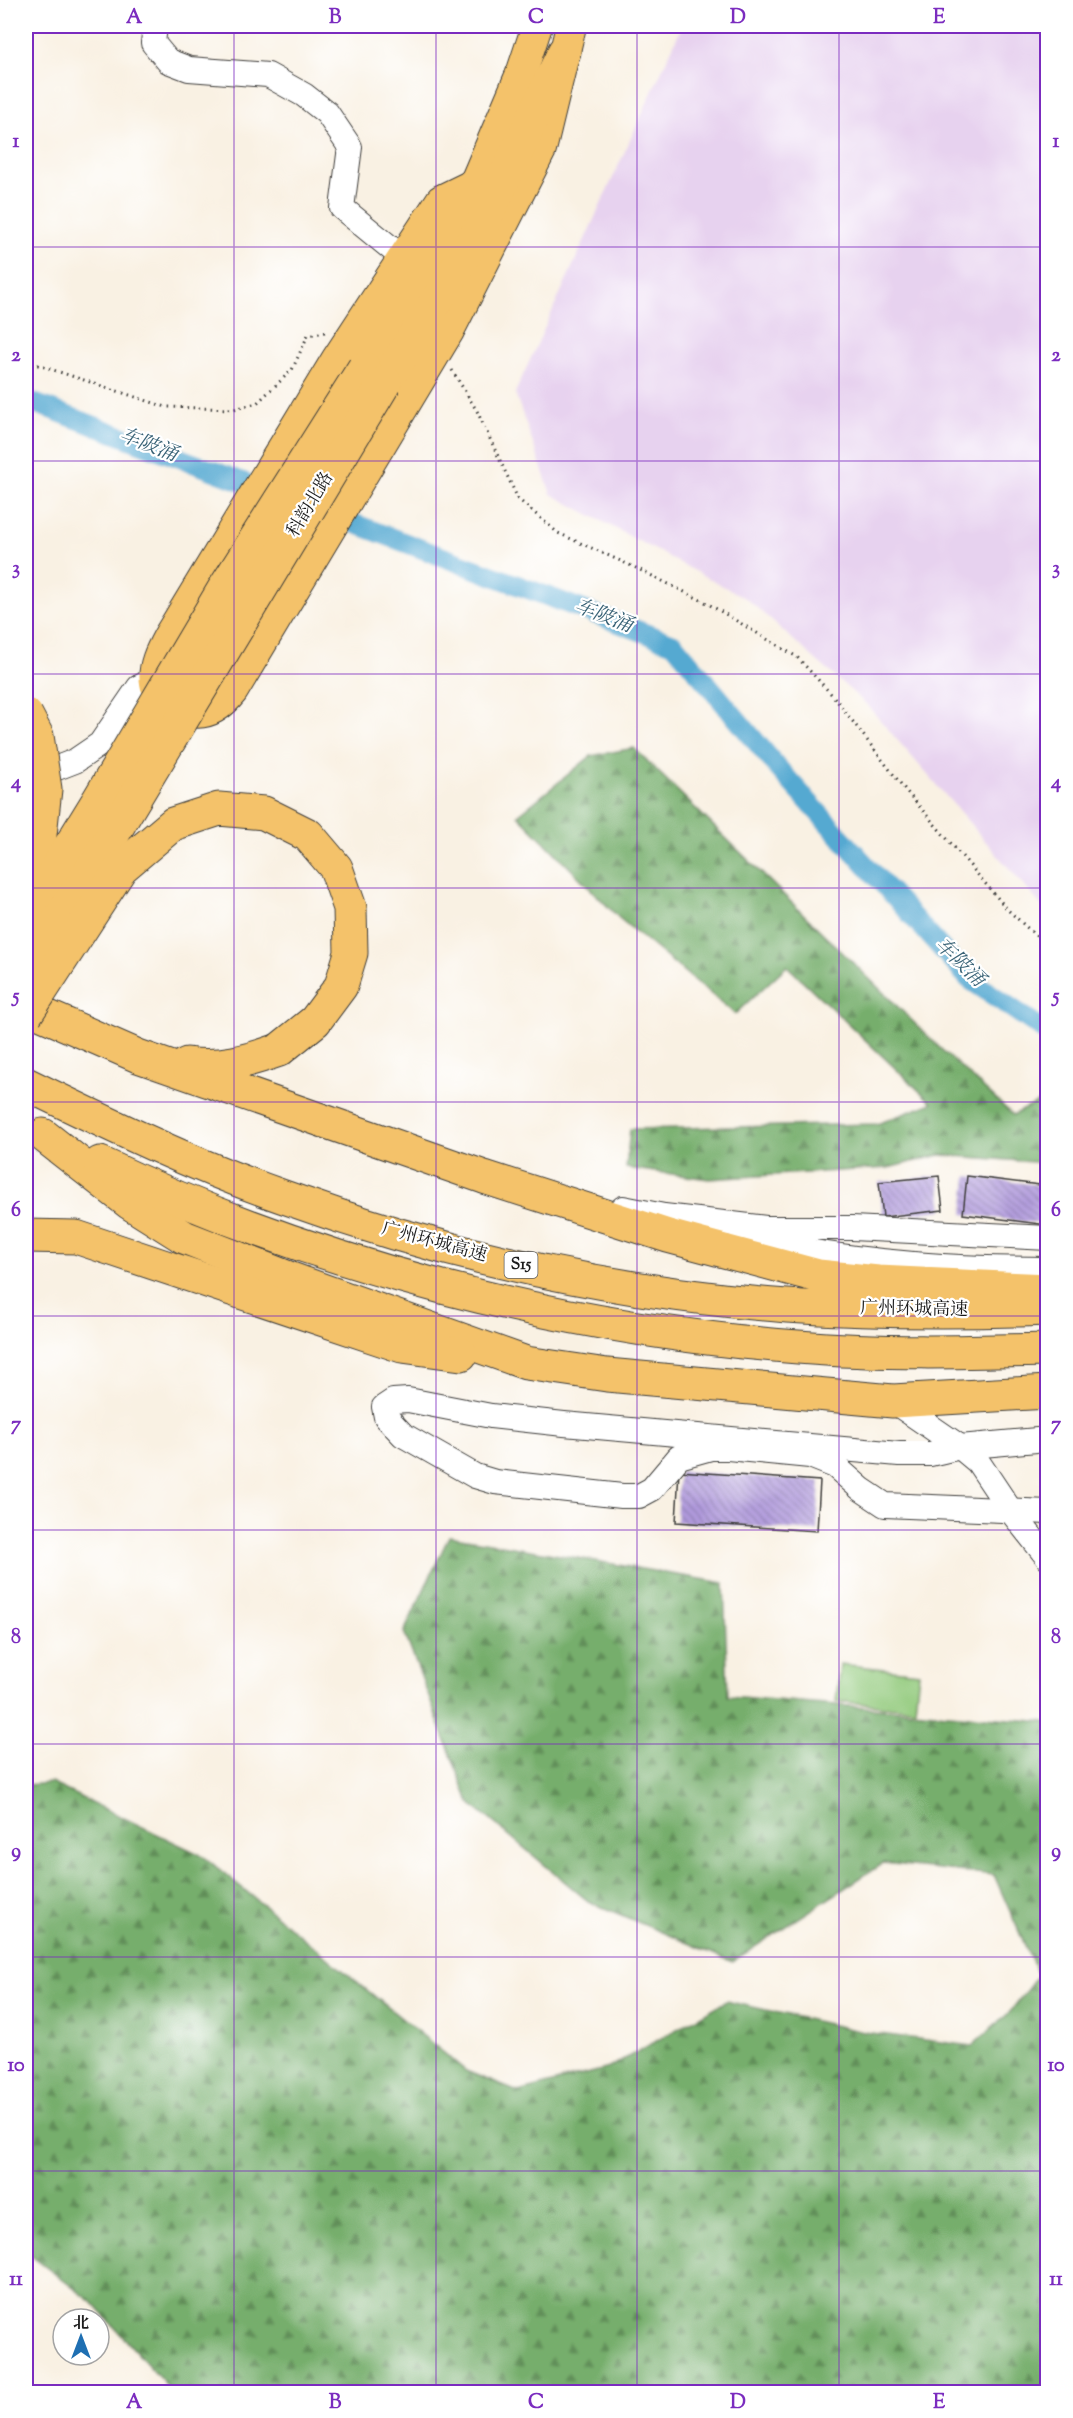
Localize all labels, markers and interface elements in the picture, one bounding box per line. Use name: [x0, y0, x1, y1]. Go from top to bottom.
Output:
text: A: [126, 4, 143, 33]
text: B: [329, 4, 342, 33]
text: C: [528, 4, 544, 33]
text: D: [730, 4, 746, 33]
text: E: [933, 4, 946, 33]
text: 1: [13, 128, 20, 157]
text: 1: [1053, 128, 1060, 157]
text: 2: [11, 342, 21, 371]
text: 2: [1051, 342, 1061, 371]
water label: 车陂涌: [115, 422, 183, 471]
street label: 科韵北路: [281, 467, 341, 543]
text: 3: [12, 555, 20, 584]
text: 3: [1052, 555, 1060, 584]
water label: 车陂涌: [570, 593, 638, 642]
text: 4: [10, 769, 21, 798]
text: 4: [1050, 769, 1061, 798]
water label: 车陂涌: [927, 932, 992, 996]
text: 5: [11, 983, 20, 1012]
text: 5: [1051, 983, 1060, 1012]
text: 6: [11, 1197, 21, 1226]
text: 6: [1051, 1197, 1061, 1226]
street label: 广州环城高速: [378, 1216, 490, 1270]
road number: S15: [504, 1252, 538, 1278]
street label: 广州环城高速: [860, 1296, 968, 1324]
text: 7: [11, 1411, 22, 1440]
text: 7: [1051, 1411, 1062, 1440]
text: 8: [11, 1624, 21, 1653]
text: 8: [1051, 1624, 1061, 1653]
text: 9: [11, 1838, 21, 1867]
text: 9: [1051, 1838, 1061, 1867]
text: 10: [7, 2052, 25, 2081]
text: 10: [1047, 2052, 1065, 2081]
text: 11: [9, 2266, 23, 2295]
text: 11: [1049, 2266, 1063, 2295]
north arrow: [51, 2307, 111, 2367]
text: 北: [73, 2313, 89, 2336]
text: A: [126, 2389, 143, 2418]
text: B: [329, 2389, 342, 2418]
text: C: [528, 2389, 544, 2418]
text: D: [730, 2389, 746, 2418]
text: E: [933, 2389, 946, 2418]

